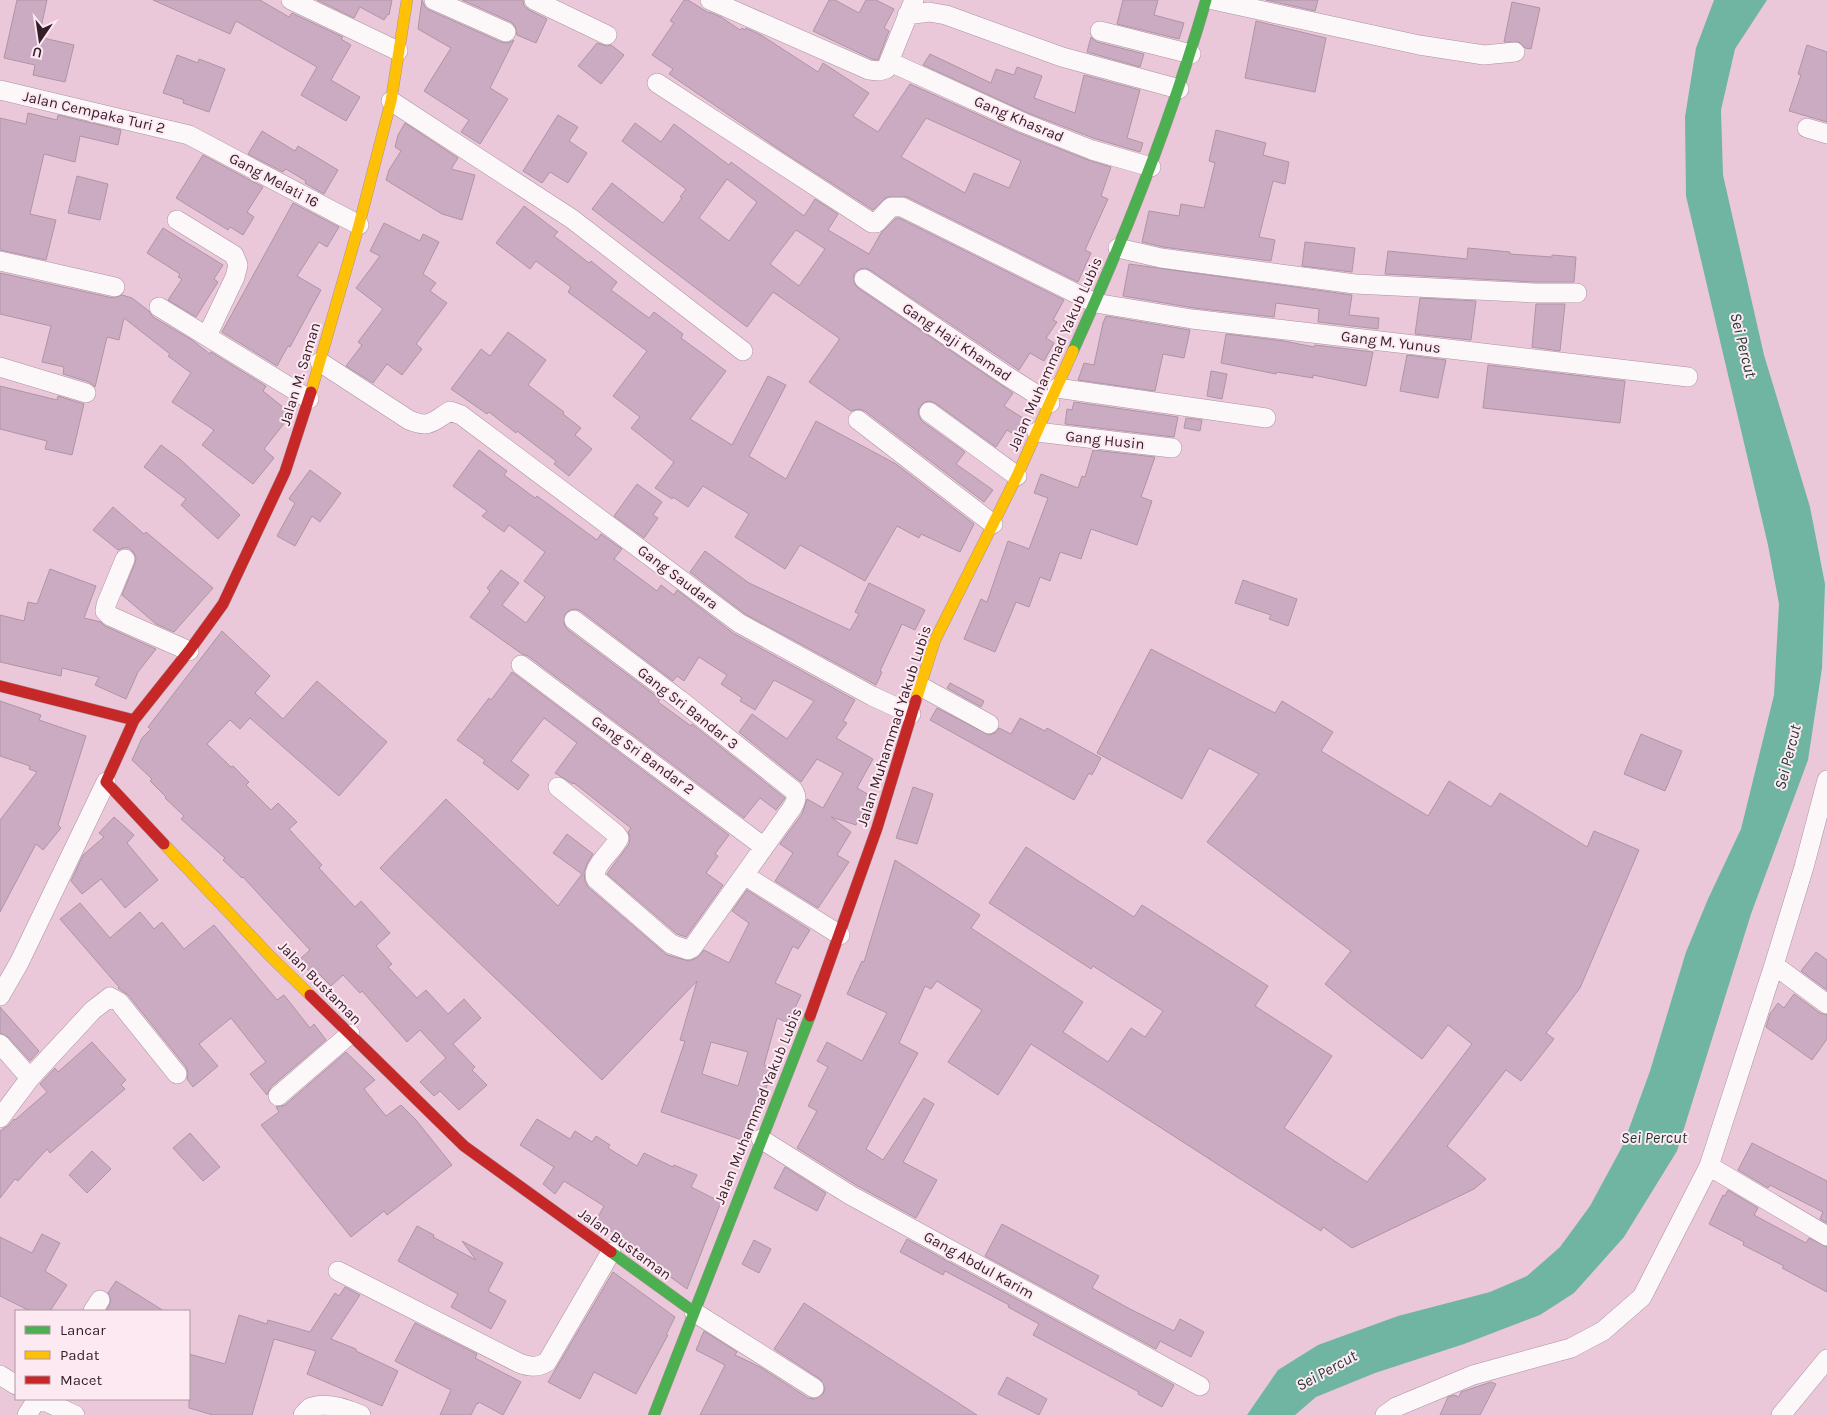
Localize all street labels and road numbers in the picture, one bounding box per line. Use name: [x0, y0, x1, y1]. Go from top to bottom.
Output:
street label: Jalan Cempaka Turi 2: [21, 87, 167, 137]
street label: Gang Khasrad: [971, 92, 1067, 146]
street label: Gang Melati 16: [226, 149, 322, 211]
street label: Jalan Muhammad Yakub Lubis: [1004, 254, 1106, 454]
street label: Gang Haji Khamad: [899, 299, 1015, 385]
street label: Jalan M. Saman: [276, 320, 324, 428]
street label: Gang M. Yunus: [1340, 327, 1442, 357]
street label: Gang Husin: [1065, 427, 1145, 453]
street label: Gang Saudara: [634, 541, 722, 613]
street label: Jalan Muhammad Yakub Lubis: [853, 623, 935, 829]
street label: Gang Sri Bandar 3: [634, 663, 742, 753]
street label: Gang Sri Bandar 2: [588, 712, 698, 798]
street label: Jalan Bustaman: [274, 937, 366, 1029]
street label: Jalan Muhammad Yakub Lubis: [710, 1005, 806, 1207]
street label: Jalan Bustaman: [575, 1204, 675, 1284]
street label: Gang Abdul Karim: [921, 1227, 1037, 1303]

